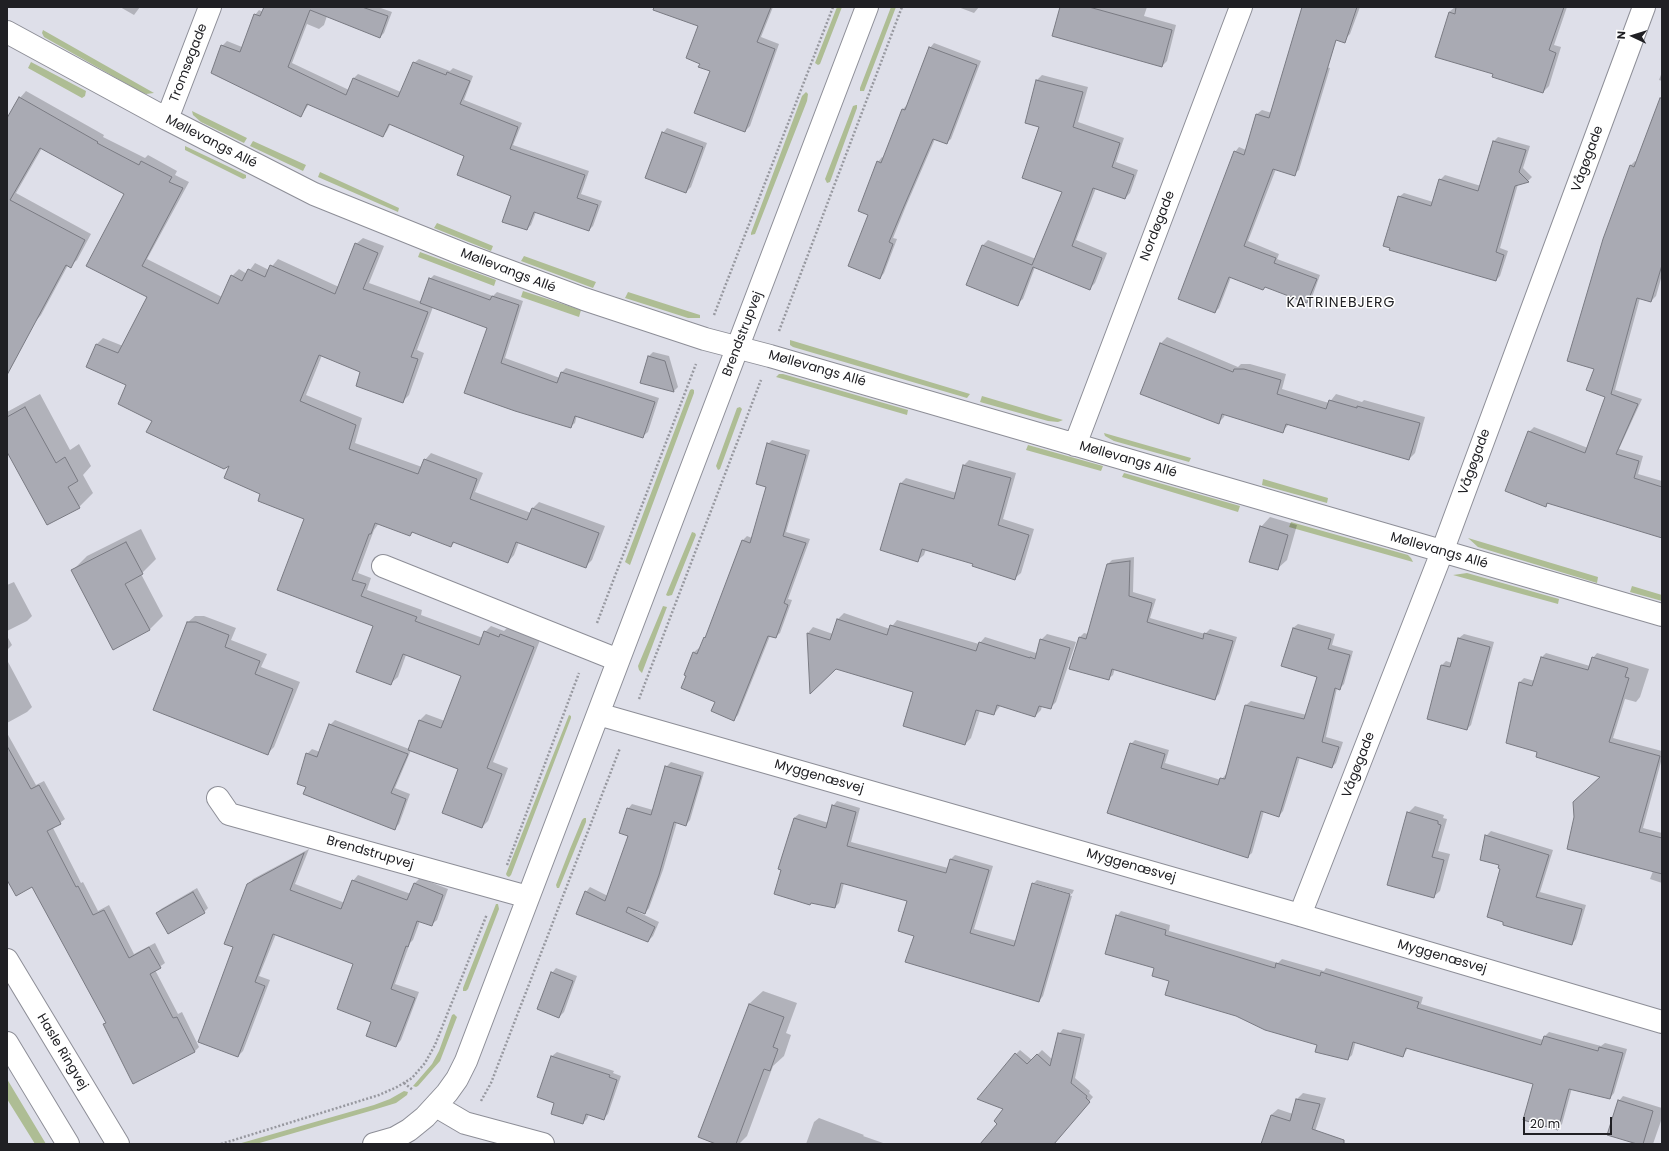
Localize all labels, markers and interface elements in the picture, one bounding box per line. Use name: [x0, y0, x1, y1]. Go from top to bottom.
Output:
north arrow: [1613, 16, 1653, 56]
street label: Tromsøgade: [167, 21, 211, 105]
text: N: [1613, 30, 1629, 40]
street label: Møllevangs Allé: [163, 112, 259, 172]
street label: Vågøgade: [1569, 124, 1607, 194]
street label: Nordøgade: [1137, 189, 1179, 263]
street label: Møllevangs Allé: [458, 246, 558, 296]
street label: Brendstrupvej: [720, 289, 766, 379]
district label: KATRINEBJERG: [1287, 295, 1395, 311]
street label: Møllevangs Allé: [766, 348, 868, 390]
street label: Vågøgade: [1456, 427, 1494, 497]
street label: Møllevangs Allé: [1077, 439, 1179, 481]
street label: Møllevangs Allé: [1388, 530, 1490, 572]
street label: Vågøgade: [1339, 730, 1379, 800]
street label: Myggenæsvej: [773, 757, 865, 797]
street label: Brendstrupvej: [325, 833, 415, 873]
street label: Myggenæsvej: [1085, 846, 1177, 886]
street label: Myggenæsvej: [1396, 937, 1488, 977]
street label: Hasle Ringvej: [33, 1011, 91, 1093]
scale bar: [1525, 1109, 1614, 1135]
text: 20 m: [1530, 1115, 1560, 1132]

